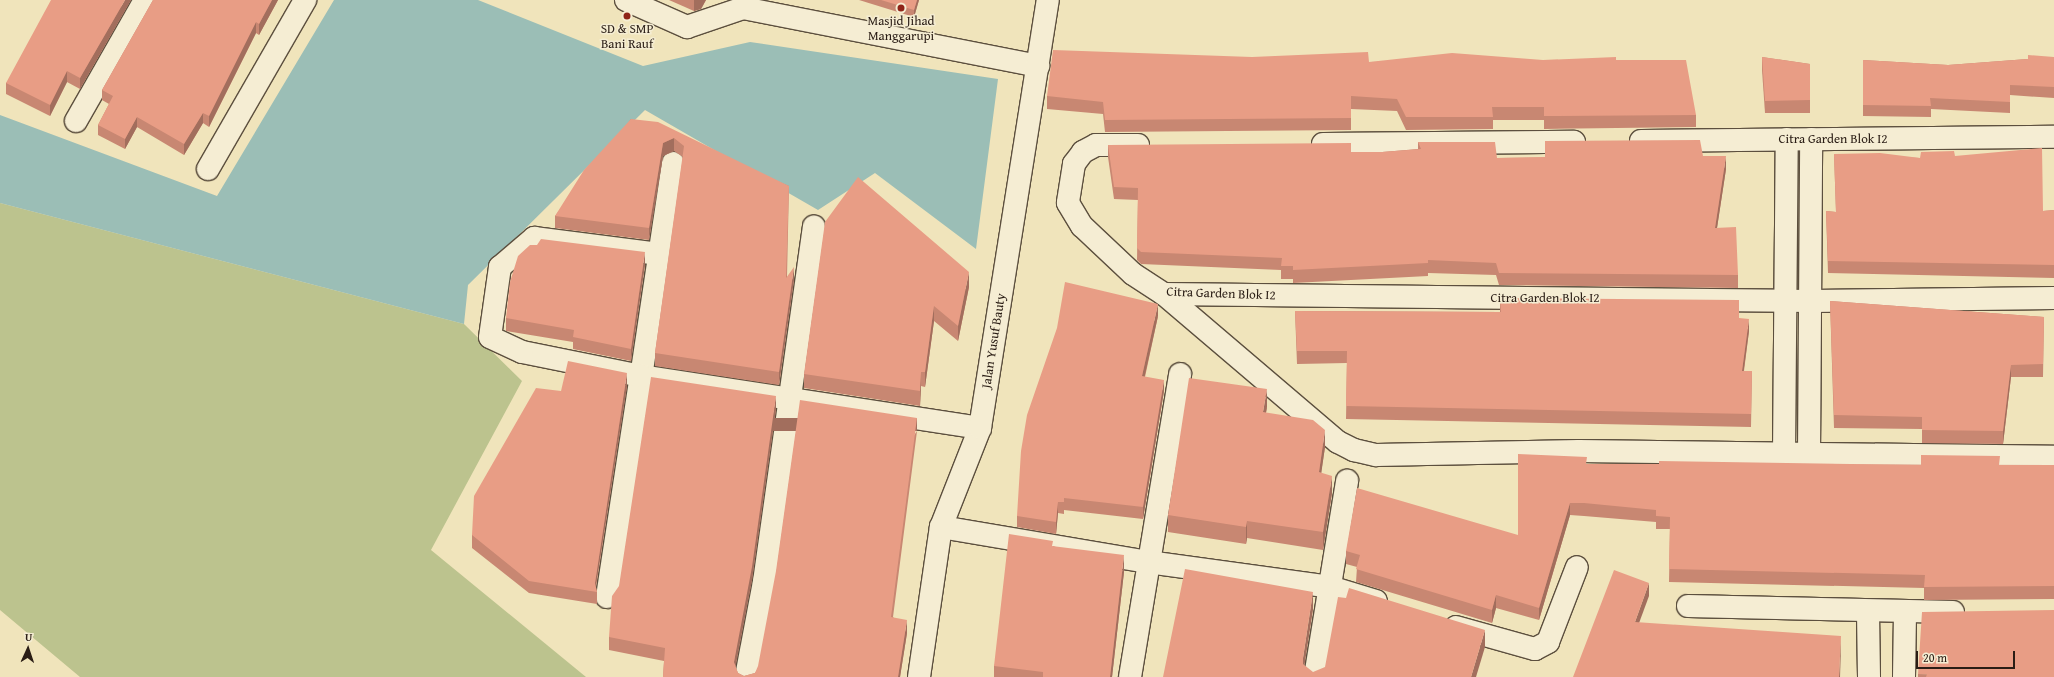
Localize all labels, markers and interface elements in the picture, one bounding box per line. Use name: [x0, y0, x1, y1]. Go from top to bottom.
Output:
marker: Masjid Jihad Manggarupi: [896, 3, 906, 13]
marker: SD & SMP Bani Rauf: [622, 11, 632, 21]
place label: Masjid Jihad Manggarupi: [867, 14, 935, 45]
place label: SD & SMP Bani Rauf: [601, 22, 653, 53]
street label: Citra Garden Blok I2: [1778, 131, 1888, 147]
street label: Citra Garden Blok I2: [1166, 284, 1276, 304]
street label: Citra Garden Blok I2: [1490, 290, 1600, 306]
street label: Jalan Yusuf Bauty: [979, 292, 1009, 390]
north arrow: [8, 629, 48, 669]
text: U: [24, 629, 33, 645]
scale bar: [1918, 643, 2017, 669]
text: 20 m: [1923, 649, 1947, 666]

